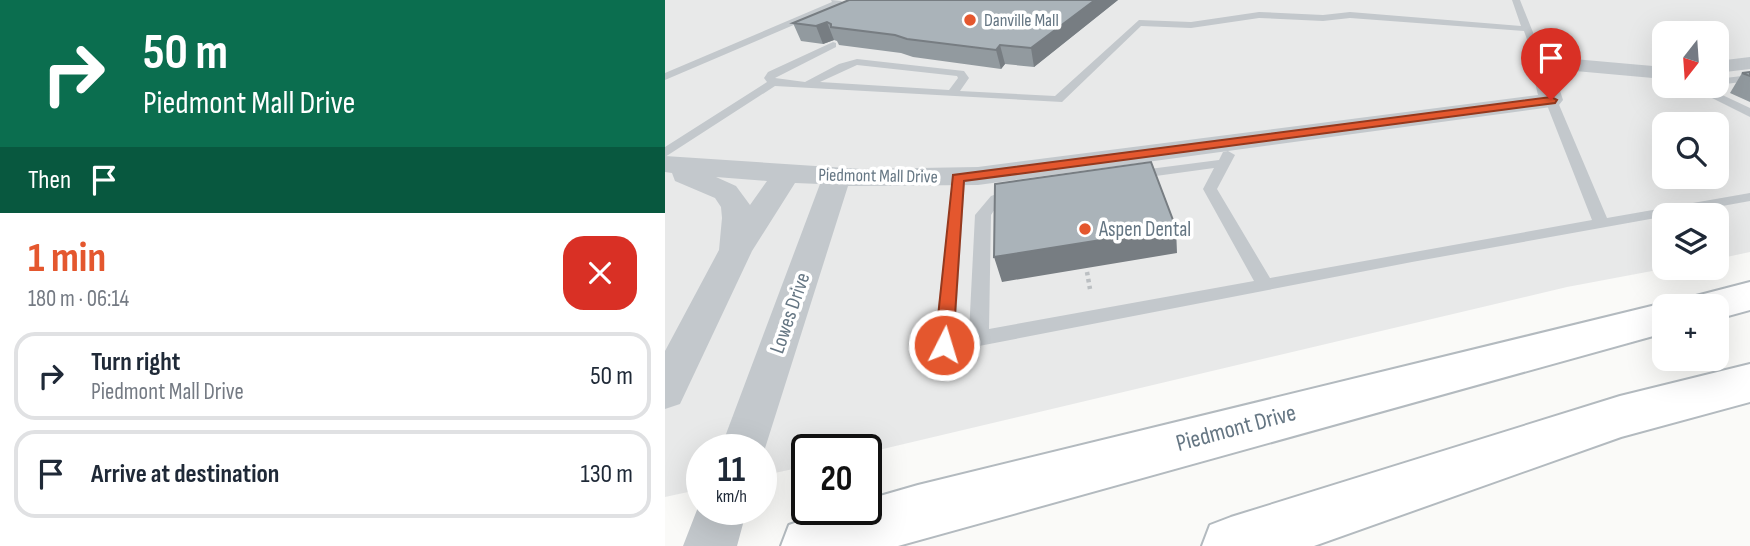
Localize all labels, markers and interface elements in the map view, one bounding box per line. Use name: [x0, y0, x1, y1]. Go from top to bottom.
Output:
place label: Danville Mall: [984, 10, 1059, 31]
marker: Danville Mall: [962, 12, 978, 28]
north arrow: [1652, 21, 1729, 98]
map controls: [1652, 21, 1729, 371]
text: 50 m: [143, 24, 228, 83]
icon: right: [28, 28, 119, 119]
pin: [1521, 28, 1581, 100]
icon: arrive: [1532, 39, 1570, 77]
text: Piedmont Mall Drive: [143, 84, 355, 123]
button: search: [1652, 112, 1729, 189]
icon: arrive: [85, 161, 123, 199]
street label: Piedmont Mall Drive: [818, 164, 938, 188]
text: Then: [28, 165, 71, 196]
button: layers: [1652, 203, 1729, 280]
place label: Aspen Dental: [1098, 217, 1191, 242]
marker: Aspen Dental: [1077, 221, 1093, 237]
text: 1 min: [28, 233, 106, 284]
button: close: [563, 236, 637, 310]
street label: Lowes Drive: [765, 269, 815, 357]
text: 180 m · 06:14: [28, 285, 129, 313]
button: +: [1652, 294, 1729, 371]
position arrow: [907, 308, 981, 382]
text: Turn right: [91, 347, 180, 378]
icon: right: [32, 357, 70, 395]
text: 50 m: [590, 361, 633, 392]
text: Piedmont Mall Drive: [91, 378, 244, 406]
street label: Piedmont Drive: [1173, 398, 1299, 458]
speed limit sign: 20: [791, 434, 882, 525]
text: 11: [718, 449, 745, 492]
icon: arrive: [32, 455, 70, 493]
text: Arrive at destination: [91, 459, 279, 490]
text: 130 m: [581, 459, 633, 490]
text: km/h: [716, 486, 747, 507]

